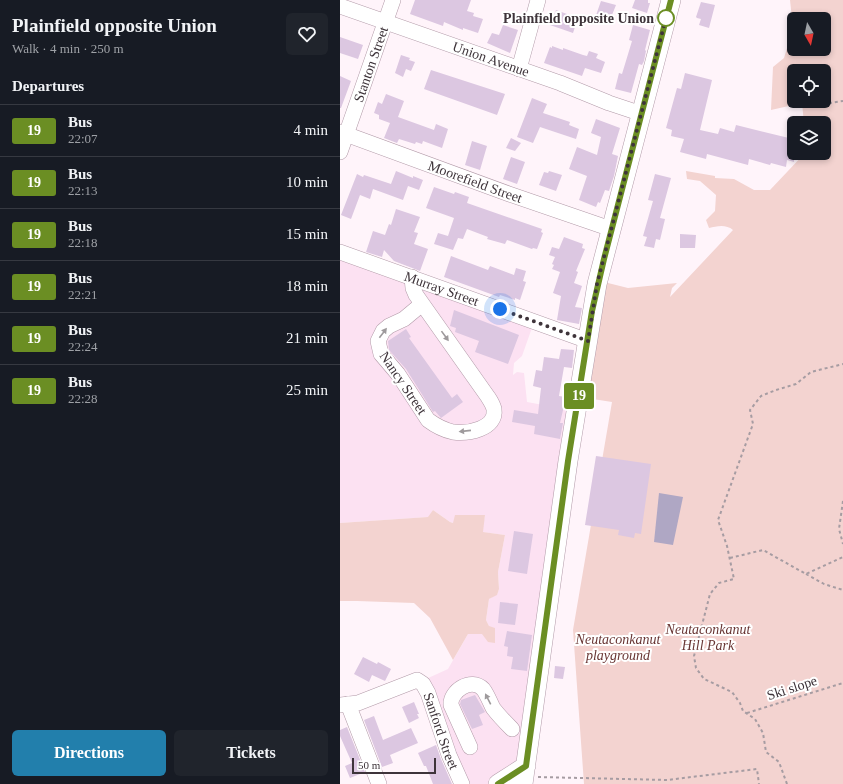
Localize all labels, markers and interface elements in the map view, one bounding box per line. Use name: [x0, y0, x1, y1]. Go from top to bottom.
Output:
marker: Plainfield opposite Union: [657, 9, 675, 27]
place label: Plainfield opposite Union: [503, 11, 654, 26]
north arrow: [787, 12, 831, 56]
map controls: [787, 12, 831, 160]
button: heart: [286, 13, 328, 55]
text: Plainfield opposite Union: [12, 15, 217, 36]
street label: Stanton Street: [351, 24, 391, 104]
street label: Union Avenue: [451, 39, 531, 79]
text: Walk · 4 min · 250 m: [12, 41, 124, 56]
button: locate: [787, 64, 831, 108]
text: Departures: [12, 78, 84, 94]
text: Bus: [68, 114, 92, 130]
button: layers: [787, 116, 831, 160]
text: 4 min: [293, 122, 328, 138]
text: 19: [27, 123, 41, 138]
text: 22:07: [68, 131, 98, 146]
street label: Moorefield Street: [426, 157, 524, 206]
text: Bus: [68, 166, 92, 182]
text: 10 min: [286, 174, 328, 190]
text: 19: [27, 175, 41, 190]
text: 22:13: [68, 183, 98, 198]
text: Bus: [68, 218, 92, 234]
text: 15 min: [286, 226, 328, 242]
text: 19: [27, 227, 41, 242]
text: 22:18: [68, 235, 98, 250]
street label: Murray Street: [402, 268, 481, 309]
text: Bus: [68, 270, 92, 286]
text: 18 min: [286, 278, 328, 294]
text: 19: [27, 279, 41, 294]
text: 22:21: [68, 287, 98, 302]
your location: [490, 299, 510, 319]
text: Bus: [68, 322, 92, 338]
one-way arrow: [379, 328, 387, 339]
text: 21 min: [286, 330, 328, 346]
one-way arrow: [441, 330, 449, 341]
text: 19: [27, 331, 41, 346]
text: 22:24: [68, 339, 98, 354]
street label: Nancy Street: [376, 349, 430, 417]
text: Bus: [68, 374, 92, 390]
text: 25 min: [286, 382, 328, 398]
text: 19: [27, 383, 41, 398]
line badge: 19: [561, 383, 597, 409]
text: 19: [572, 388, 586, 403]
text: 22:28: [68, 391, 98, 406]
one-way arrow: [459, 428, 471, 435]
park label: Neutaconkanut Hill Park: [665, 622, 751, 653]
park label: Neutaconkanut playground: [575, 632, 661, 663]
street label: Ski slope: [765, 673, 819, 703]
street label: Sanford Street: [421, 690, 462, 772]
one-way arrow: [485, 693, 492, 705]
button: Directions: [12, 730, 166, 776]
button: Tickets: [174, 730, 328, 776]
scale bar: [352, 756, 436, 775]
text: 50 m: [358, 759, 380, 771]

